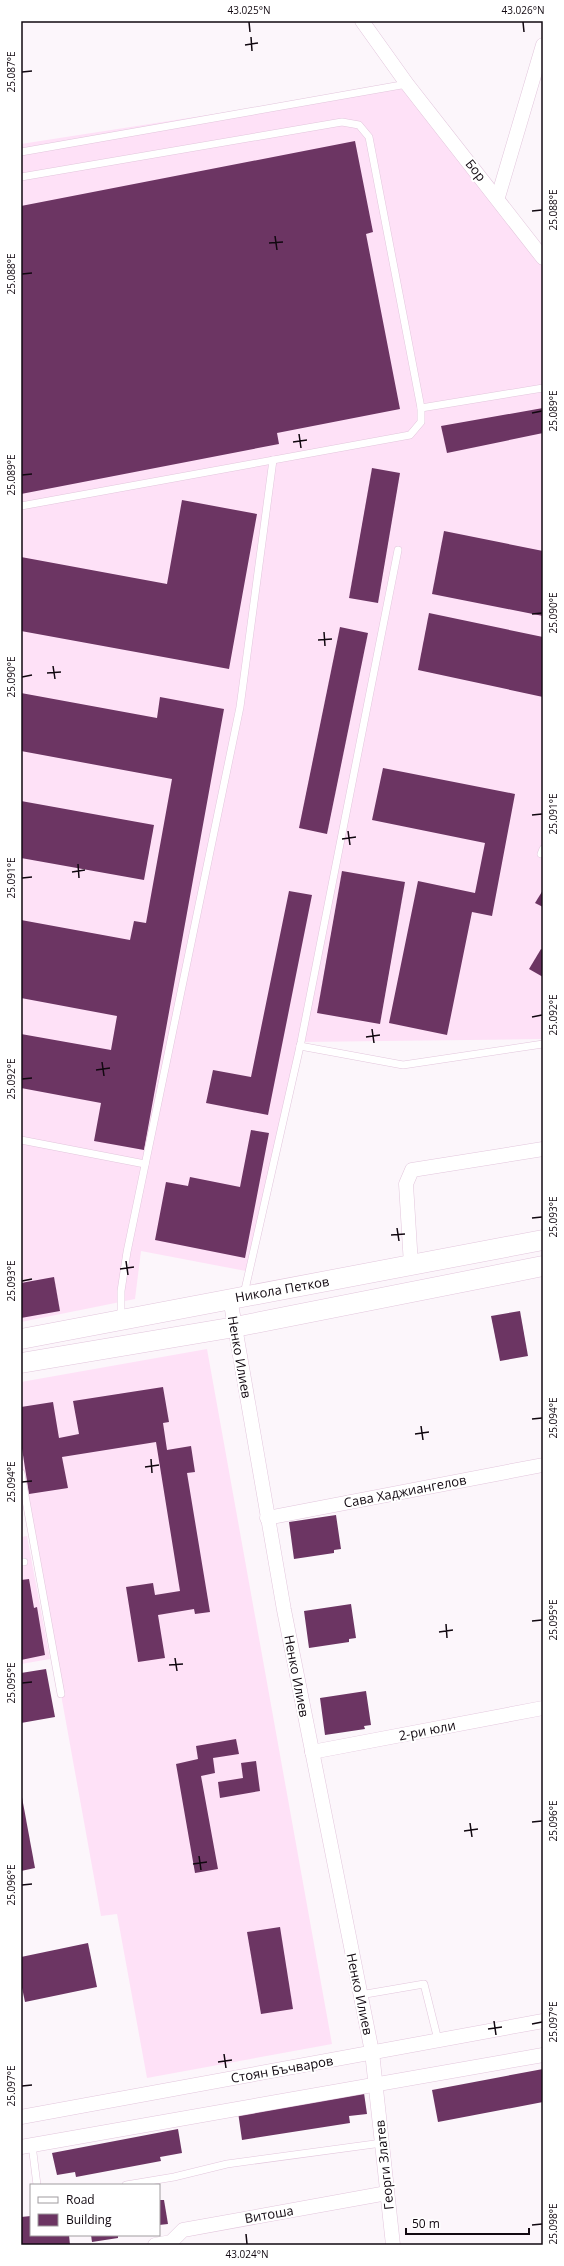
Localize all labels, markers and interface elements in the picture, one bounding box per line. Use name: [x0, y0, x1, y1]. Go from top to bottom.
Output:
text: 43.025°N: [227, 3, 271, 17]
text: 43.026°N: [501, 3, 545, 17]
text: 25.087°E: [4, 51, 18, 93]
street label: Бор: [462, 155, 490, 185]
text: 25.088°E: [546, 189, 560, 231]
text: 25.088°E: [4, 253, 18, 295]
text: 25.089°E: [546, 390, 560, 432]
text: 25.089°E: [4, 454, 18, 496]
text: 25.090°E: [546, 592, 560, 634]
text: 25.090°E: [4, 656, 18, 698]
text: 25.091°E: [546, 793, 560, 835]
text: 25.091°E: [4, 857, 18, 899]
text: 25.092°E: [546, 994, 560, 1036]
text: 25.092°E: [4, 1058, 18, 1100]
text: 25.093°E: [546, 1196, 560, 1238]
text: 25.093°E: [4, 1260, 18, 1302]
street label: Никола Петков: [234, 1272, 330, 1306]
street label: Ненко Илиев: [224, 1314, 256, 1400]
text: 25.094°E: [546, 1397, 560, 1439]
text: 25.094°E: [4, 1461, 18, 1503]
street label: Сава Хаджиангелов: [342, 1470, 468, 1512]
text: 25.095°E: [546, 1599, 560, 1641]
street label: Ненко Илиев: [280, 1633, 314, 1719]
text: 25.095°E: [4, 1662, 18, 1704]
street label: 2-ри юли: [397, 1716, 457, 1744]
text: 25.096°E: [546, 1800, 560, 1842]
text: 25.096°E: [4, 1864, 18, 1906]
street label: Ненко Илиев: [343, 1951, 377, 2037]
text: 25.097°E: [546, 2001, 560, 2043]
street label: Стоян Бъчваров: [229, 2051, 335, 2087]
text: 25.097°E: [4, 2065, 18, 2107]
street label: Георги Златев: [370, 2119, 398, 2211]
legend: [30, 2184, 160, 2236]
text: Road: [66, 2191, 95, 2208]
street label: Витоша: [243, 2201, 295, 2227]
text: 25.098°E: [546, 2203, 560, 2245]
scale bar: [406, 2210, 529, 2236]
text: Building: [66, 2211, 112, 2228]
text: 50 m: [412, 2215, 440, 2232]
text: 43.024°N: [225, 2247, 269, 2261]

